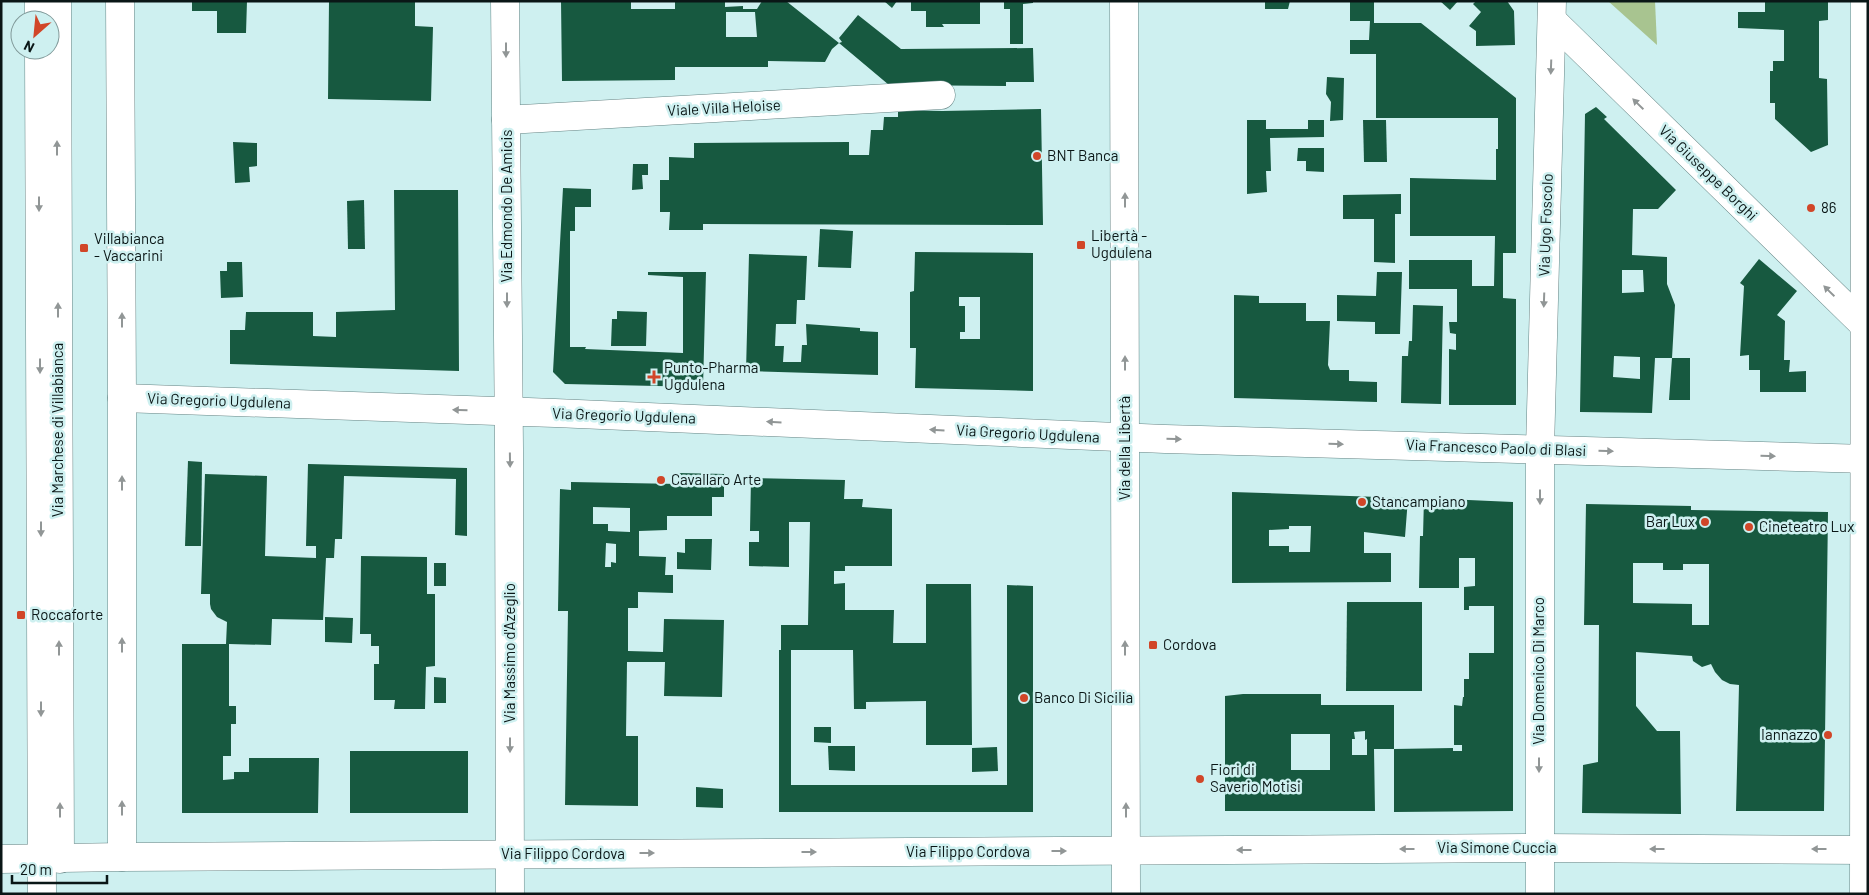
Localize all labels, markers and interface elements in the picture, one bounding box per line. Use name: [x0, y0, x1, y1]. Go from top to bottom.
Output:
north arrow: [10, 10, 60, 60]
text: N: [21, 37, 37, 57]
one-way arrow: [502, 42, 510, 58]
one-way arrow: [1547, 60, 1555, 76]
street label: Viale Villa Heloise: [667, 95, 781, 119]
one-way arrow: [1632, 98, 1644, 110]
street label: Via Giuseppe Borghi: [1656, 121, 1762, 224]
street label: Via Edmondo De Amicis: [497, 130, 515, 282]
one-way arrow: [53, 139, 61, 155]
place label: BNT Banca: [1047, 146, 1119, 164]
marker: BNT Banca: [1031, 150, 1043, 162]
street label: Via Ugo Foscolo: [1534, 173, 1556, 277]
one-way arrow: [1121, 192, 1129, 208]
one-way arrow: [35, 196, 43, 212]
place label: 86: [1821, 198, 1837, 216]
marker: 86: [1805, 202, 1817, 214]
place label: Libertà - Ugdulena: [1091, 226, 1152, 261]
place label: Villabianca - Vaccarini: [94, 229, 164, 264]
marker: Libertà - Ugdulena: [1075, 239, 1087, 251]
marker: Villabianca - Vaccarini: [78, 242, 90, 254]
one-way arrow: [1824, 285, 1836, 297]
one-way arrow: [504, 292, 512, 308]
one-way arrow: [1540, 292, 1548, 308]
one-way arrow: [54, 302, 62, 318]
one-way arrow: [117, 312, 125, 328]
street label: Via Marchese di Villabianca: [48, 343, 66, 517]
one-way arrow: [1121, 354, 1129, 370]
one-way arrow: [36, 358, 44, 374]
place label: Punto-Pharma Ugdulena: [664, 358, 759, 393]
marker: Punto-Pharma Ugdulena: [648, 371, 660, 383]
street label: Via Gregorio Ugdulena: [147, 388, 291, 412]
street label: Via della Libertà: [1115, 396, 1133, 500]
street label: Via Gregorio Ugdulena: [552, 403, 696, 427]
one-way arrow: [452, 405, 468, 413]
one-way arrow: [766, 418, 782, 426]
street label: Via Gregorio Ugdulena: [956, 420, 1100, 446]
one-way arrow: [928, 425, 944, 433]
street label: Via Francesco Paolo di Blasi: [1406, 435, 1586, 459]
one-way arrow: [1166, 436, 1182, 444]
one-way arrow: [1329, 440, 1345, 448]
one-way arrow: [1598, 447, 1614, 455]
one-way arrow: [506, 452, 514, 468]
one-way arrow: [1761, 452, 1777, 460]
place label: Cavallaro Arte: [671, 470, 761, 488]
marker: Cavallaro Arte: [655, 474, 667, 486]
one-way arrow: [118, 475, 126, 491]
one-way arrow: [1536, 490, 1544, 506]
place label: Stancampiano: [1372, 492, 1466, 510]
marker: Stancampiano: [1356, 496, 1368, 508]
place label: Bar Lux: [1646, 512, 1695, 530]
marker: Bar Lux: [1699, 516, 1711, 528]
place label: Cineteatro Lux: [1759, 517, 1854, 535]
one-way arrow: [37, 521, 45, 537]
marker: Cineteatro Lux: [1743, 521, 1755, 533]
street label: Via Massimo d'Azeglio: [500, 583, 518, 723]
street label: Via Domenico Di Marco: [1529, 597, 1547, 745]
place label: Roccaforte: [31, 605, 103, 623]
marker: Roccaforte: [15, 609, 27, 621]
place label: Cordova: [1163, 635, 1216, 653]
one-way arrow: [118, 637, 126, 653]
one-way arrow: [55, 639, 63, 655]
one-way arrow: [1121, 639, 1129, 655]
marker: Cordova: [1147, 639, 1159, 651]
place label: Banco Di Sicilia: [1034, 688, 1133, 706]
marker: Banco Di Sicilia: [1018, 692, 1030, 704]
one-way arrow: [38, 701, 46, 717]
place label: Iannazzo: [1761, 725, 1818, 743]
marker: Iannazzo: [1822, 729, 1834, 741]
one-way arrow: [506, 737, 514, 753]
one-way arrow: [1535, 757, 1543, 773]
place label: Fiori di Saverio Motisi: [1210, 760, 1301, 795]
marker: Fiori di Saverio Motisi: [1194, 773, 1206, 785]
one-way arrow: [118, 800, 126, 816]
one-way arrow: [56, 802, 64, 818]
one-way arrow: [1122, 802, 1130, 818]
street label: Via Simone Cuccia: [1437, 838, 1557, 856]
street label: Via Filippo Cordova: [906, 842, 1030, 860]
street label: Via Filippo Cordova: [501, 844, 625, 862]
one-way arrow: [1398, 845, 1414, 853]
one-way arrow: [1648, 845, 1664, 853]
one-way arrow: [1811, 845, 1827, 853]
one-way arrow: [1236, 846, 1252, 854]
one-way arrow: [1051, 847, 1067, 855]
one-way arrow: [801, 848, 817, 856]
one-way arrow: [639, 849, 655, 857]
scale bar: [12, 852, 108, 884]
text: 20 m: [20, 860, 52, 878]

